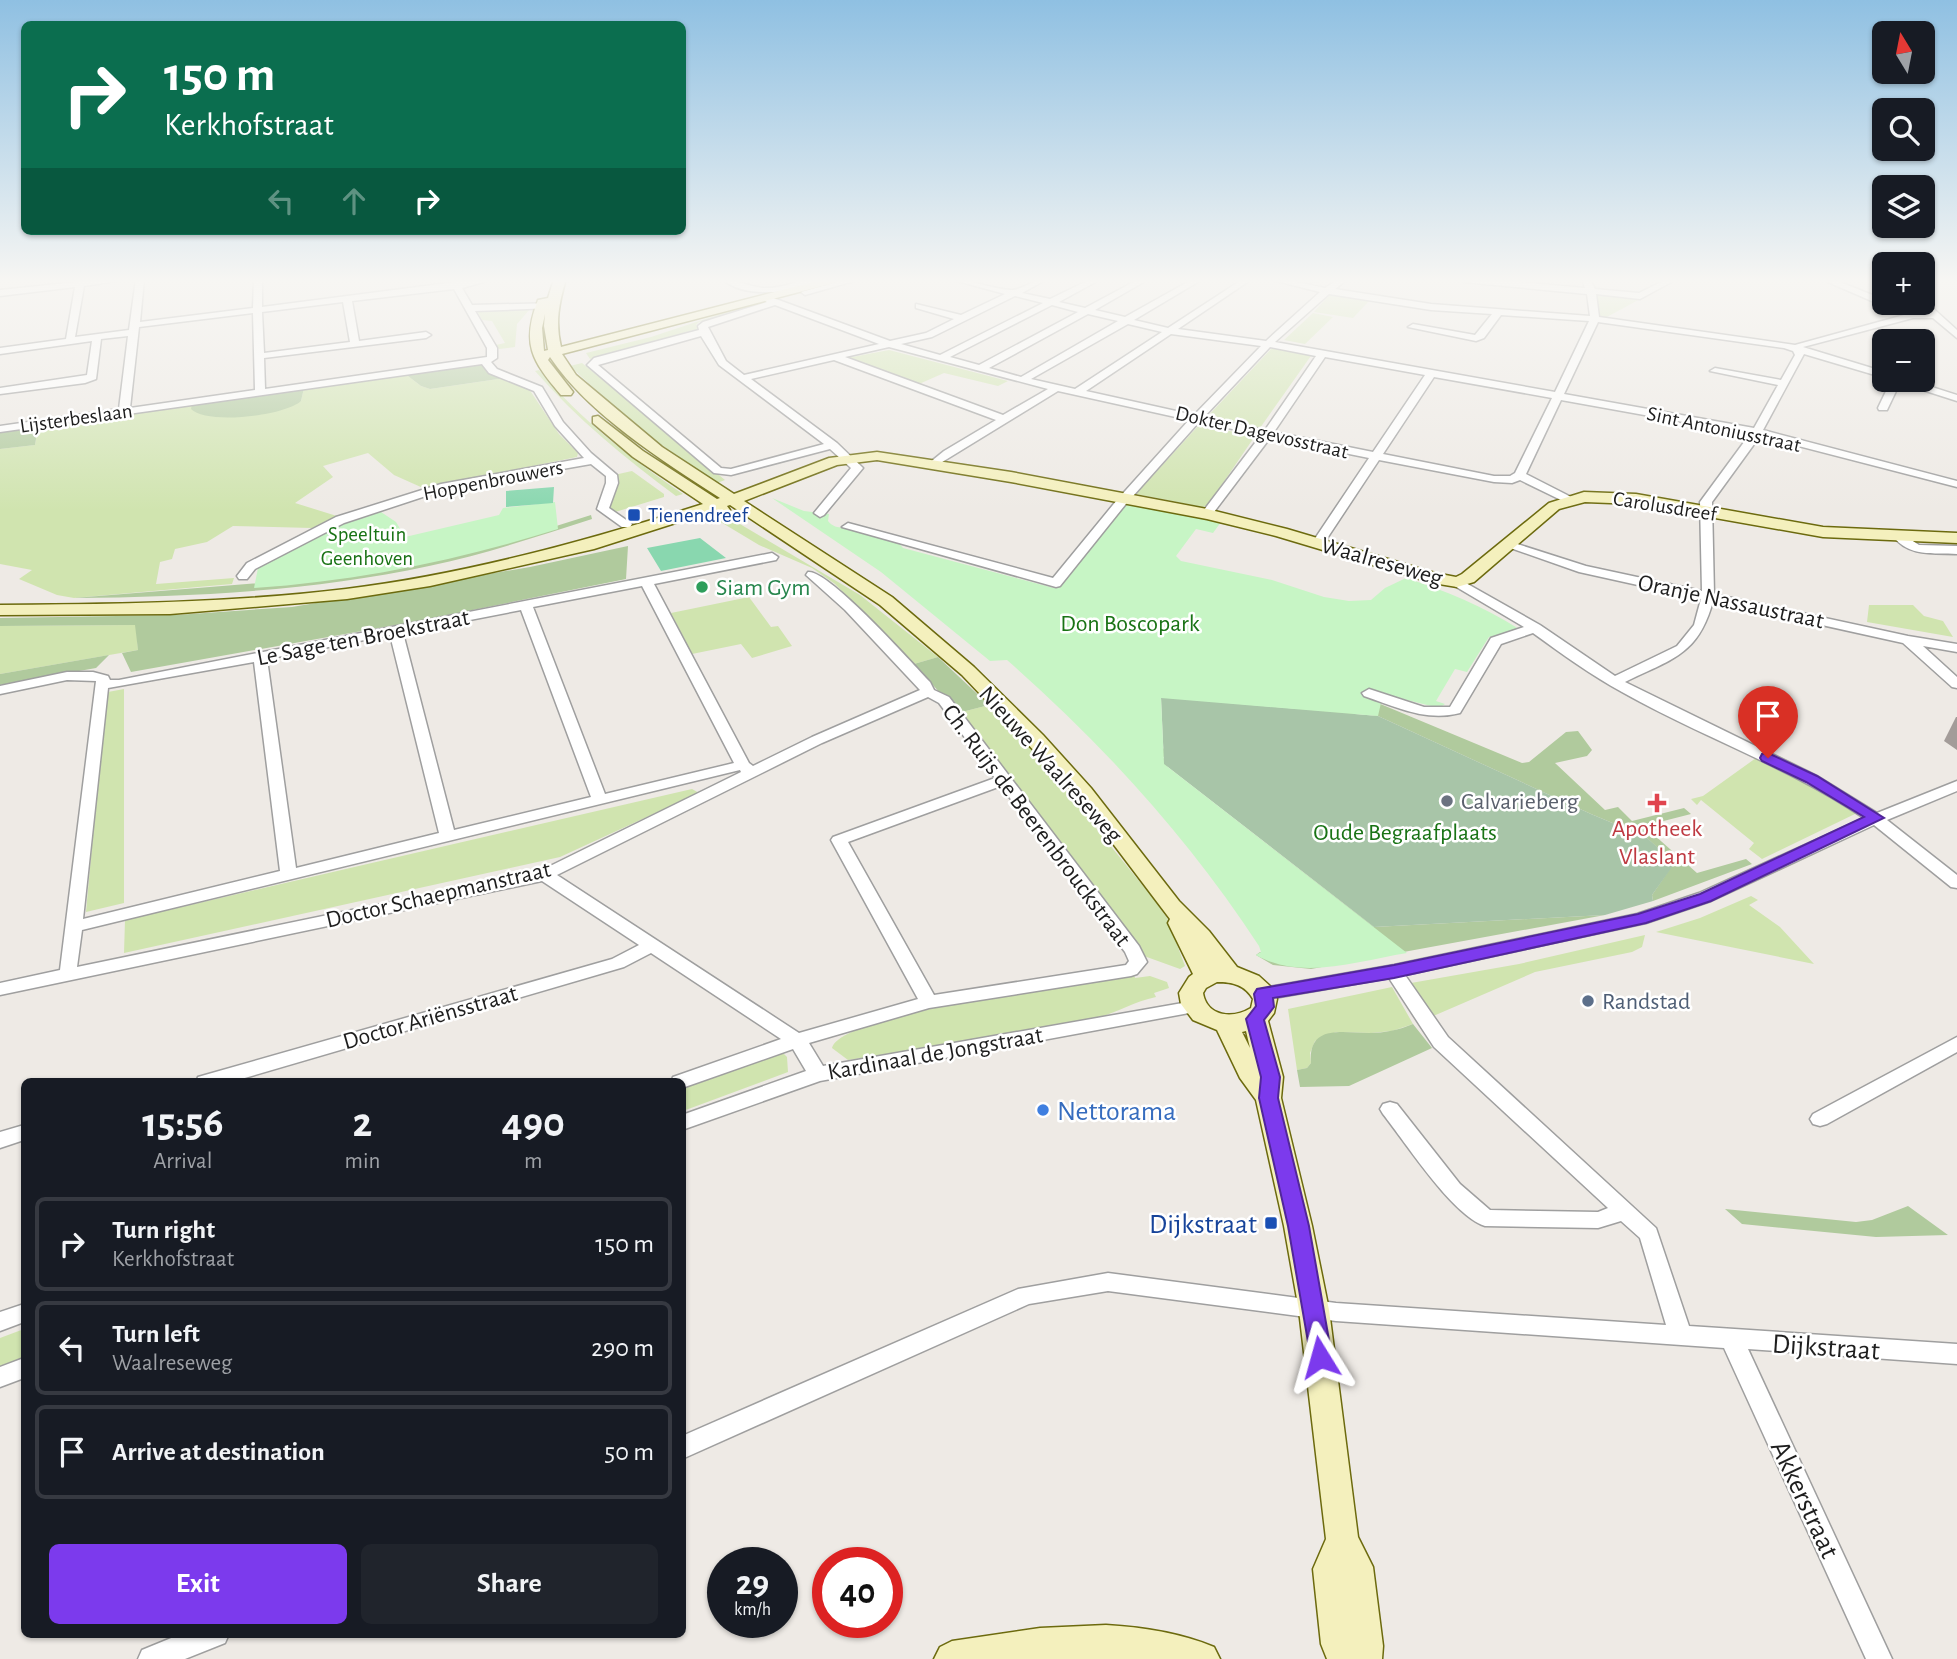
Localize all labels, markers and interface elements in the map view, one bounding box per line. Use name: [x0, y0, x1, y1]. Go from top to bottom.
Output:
north arrow: [1872, 21, 1936, 84]
map controls: [1872, 21, 1935, 392]
icon: right: [49, 49, 140, 140]
text: 150 m: [164, 51, 275, 100]
button: search: [1872, 98, 1935, 161]
text: Kerkhofstraat: [164, 109, 334, 141]
button: layers: [1872, 175, 1935, 238]
icon: left: [262, 182, 300, 220]
icon: ahead: [335, 182, 373, 220]
icon: right: [408, 182, 446, 220]
button: +: [1872, 252, 1935, 315]
button: −: [1872, 329, 1935, 392]
street label: Lijsterbeslaan: [18, 400, 134, 437]
street label: Dokter Dagevosstraat: [1173, 402, 1351, 463]
street label: Sint Antoniusstraat: [1645, 403, 1803, 456]
street label: Hoppenbrouwers: [421, 457, 565, 504]
street label: Carolusdreef: [1612, 488, 1720, 525]
place label: Tienendreef: [648, 505, 749, 526]
marker: Tienendreef: [626, 507, 642, 523]
park label: Speeltuin Geenhoven: [321, 524, 413, 569]
street label: Waalreseweg: [1318, 533, 1446, 591]
street label: Oranje Nassaustraat: [1636, 571, 1826, 633]
place label: Siam Gym: [716, 576, 811, 600]
marker: Siam Gym: [694, 579, 710, 595]
street label: Le Sage ten Broekstraat: [255, 606, 472, 670]
park label: Don Boscopark: [1060, 612, 1200, 636]
street label: Nieuwe Waalreseweg: [974, 682, 1127, 848]
pin: [1738, 686, 1798, 758]
icon: arrive: [1749, 697, 1787, 735]
street label: Ch. Ruijs de Beerenbrouckstraat: [938, 700, 1135, 951]
place label: Calvarieberg: [1461, 790, 1579, 814]
marker: Calvarieberg: [1439, 793, 1455, 809]
marker: Apotheek Vlaslant: [1649, 795, 1665, 811]
place label: Apotheek Vlaslant: [1612, 817, 1702, 869]
park label: Oude Begraafplaats: [1313, 821, 1497, 845]
street label: Doctor Schaepmanstraat: [323, 857, 553, 933]
street label: Doctor Ariënsstraat: [340, 981, 521, 1054]
place label: Randstad: [1602, 990, 1691, 1014]
marker: Randstad: [1580, 993, 1596, 1009]
street label: Kardinaal de Jongstraat: [826, 1023, 1045, 1085]
place label: Nettorama: [1057, 1098, 1176, 1126]
text: 15:56: [142, 1102, 223, 1144]
text: 2: [353, 1102, 372, 1144]
text: 490: [502, 1102, 565, 1144]
marker: Nettorama: [1035, 1102, 1051, 1118]
text: Arrival: [153, 1150, 212, 1173]
text: min: [345, 1150, 380, 1173]
text: m: [524, 1150, 542, 1173]
place label: Dijkstraat: [1149, 1211, 1257, 1239]
marker: Dijkstraat: [1263, 1215, 1279, 1231]
text: Turn right: [112, 1217, 215, 1243]
icon: right: [53, 1225, 91, 1263]
text: 150 m: [595, 1231, 654, 1257]
text: Kerkhofstraat: [112, 1248, 234, 1271]
position arrow: [1283, 1320, 1357, 1394]
text: Turn left: [112, 1321, 200, 1347]
icon: left: [53, 1329, 91, 1367]
street label: Dijkstraat: [1771, 1330, 1881, 1366]
text: 290 m: [591, 1335, 654, 1361]
text: Waalreseweg: [112, 1352, 232, 1375]
icon: arrive: [53, 1433, 91, 1471]
street label: Akkerstraat: [1765, 1437, 1844, 1563]
text: Arrive at destination: [112, 1439, 325, 1465]
text: 50 m: [604, 1439, 654, 1465]
button: Exit: [49, 1544, 347, 1624]
button: Share: [361, 1544, 658, 1624]
speed limit sign: 40: [812, 1547, 903, 1638]
text: 29: [736, 1566, 769, 1601]
text: km/h: [734, 1601, 771, 1619]

